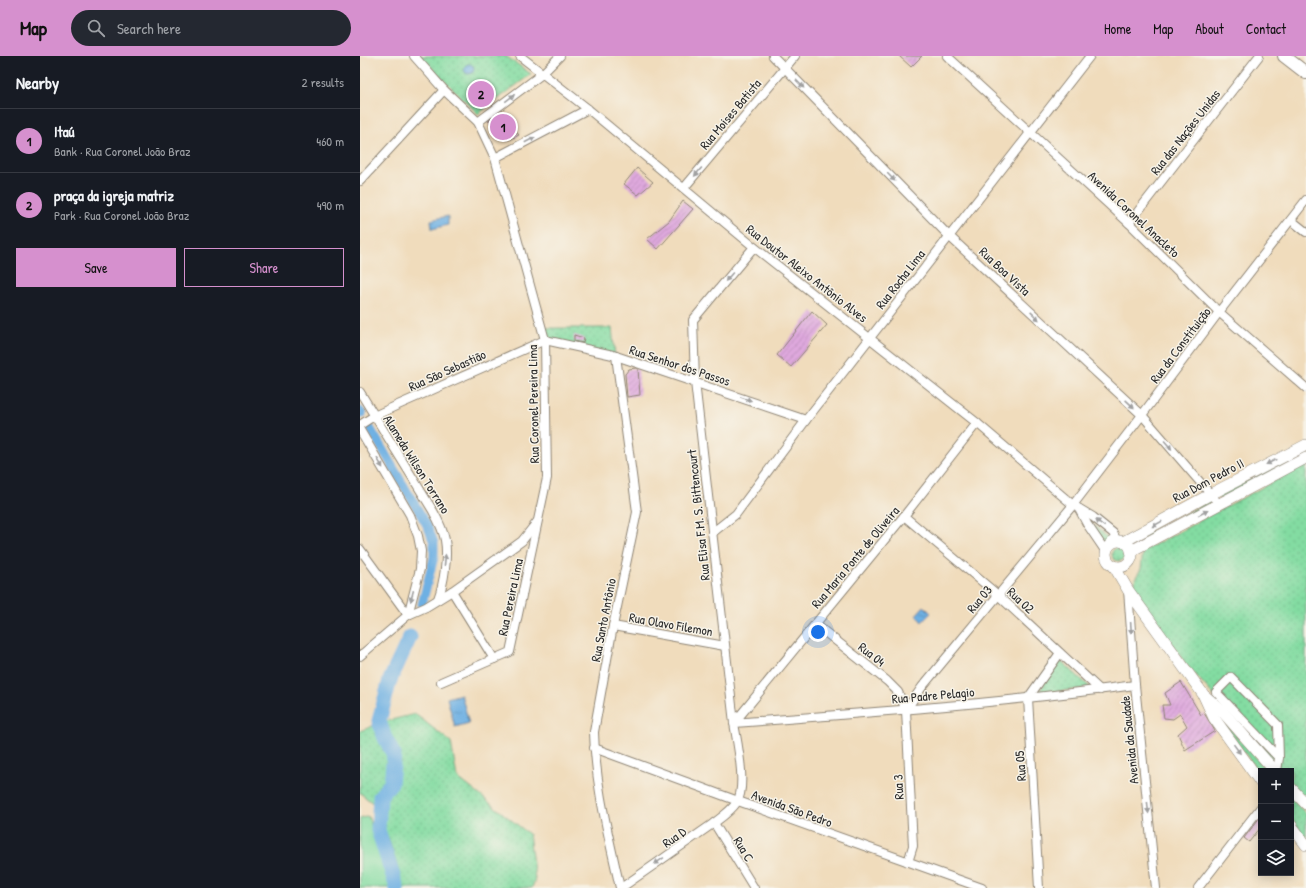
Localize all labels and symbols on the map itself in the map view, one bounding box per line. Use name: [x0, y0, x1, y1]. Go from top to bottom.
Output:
street label: Rua Moises Batista: [695, 75, 765, 153]
pin: 2: [468, 79, 494, 109]
one-way arrow: [795, 79, 805, 89]
street label: Rua das Nações Unidas: [1146, 86, 1224, 178]
one-way arrow: [504, 94, 515, 103]
pin: 1: [490, 112, 516, 142]
one-way arrow: [524, 137, 536, 143]
one-way arrow: [693, 166, 702, 177]
street label: Avenida Coronel Anacleto: [1084, 167, 1184, 261]
one-way arrow: [886, 172, 896, 182]
street label: Rua Doutor Aleixo Antônio Alves: [743, 220, 871, 326]
street label: Rua Boa Vista: [975, 243, 1035, 299]
street label: Rua Rocha Lima: [871, 246, 929, 312]
one-way arrow: [725, 271, 734, 282]
street label: Rua da Constituição: [1145, 303, 1215, 387]
one-way arrow: [1030, 311, 1040, 320]
street label: Rua Senhor dos Passos: [627, 340, 733, 390]
street label: Rua São Sebastião: [406, 345, 488, 395]
street label: Rua Coronel Pereira Lima: [523, 345, 543, 463]
one-way arrow: [740, 397, 752, 403]
one-way arrow: [1125, 399, 1135, 409]
street label: Alameda Wilson Torrano: [379, 411, 455, 517]
one-way arrow: [1163, 440, 1172, 449]
street label: Rua Elisa F.M. S. Bittencourt: [682, 448, 714, 581]
street label: Rua Dom Pedro II: [1169, 454, 1247, 506]
one-way arrow: [376, 457, 383, 469]
one-way arrow: [1266, 459, 1277, 466]
street label: Rua Maria Ponte de Oliveira: [807, 502, 903, 612]
one-way arrow: [1197, 509, 1208, 516]
one-way arrow: [1095, 518, 1106, 527]
one-way arrow: [1151, 520, 1163, 527]
one-way arrow: [442, 554, 448, 566]
street label: Rua Pereira Lima: [493, 557, 527, 637]
street label: Rua Santo Antônio: [586, 577, 620, 663]
street label: Rua 03: [962, 581, 996, 617]
street label: Rua 02: [1003, 583, 1039, 617]
one-way arrow: [409, 590, 415, 603]
street label: Rua Olavo Filemon: [628, 608, 714, 640]
your location: [808, 622, 828, 642]
one-way arrow: [1127, 622, 1134, 634]
street label: Rua 04: [855, 638, 889, 670]
street label: Rua Padre Pelagio: [891, 682, 975, 708]
street label: Avenida da Saudade: [1115, 695, 1143, 785]
one-way arrow: [1233, 744, 1241, 755]
street label: Rua 05: [1010, 750, 1030, 782]
street label: Rua 3: [888, 774, 908, 800]
street label: Avenida São Pedro: [749, 785, 835, 831]
one-way arrow: [1144, 802, 1151, 814]
street label: Rua D: [658, 822, 690, 852]
street label: Rua C: [730, 833, 758, 865]
one-way arrow: [654, 857, 664, 865]

